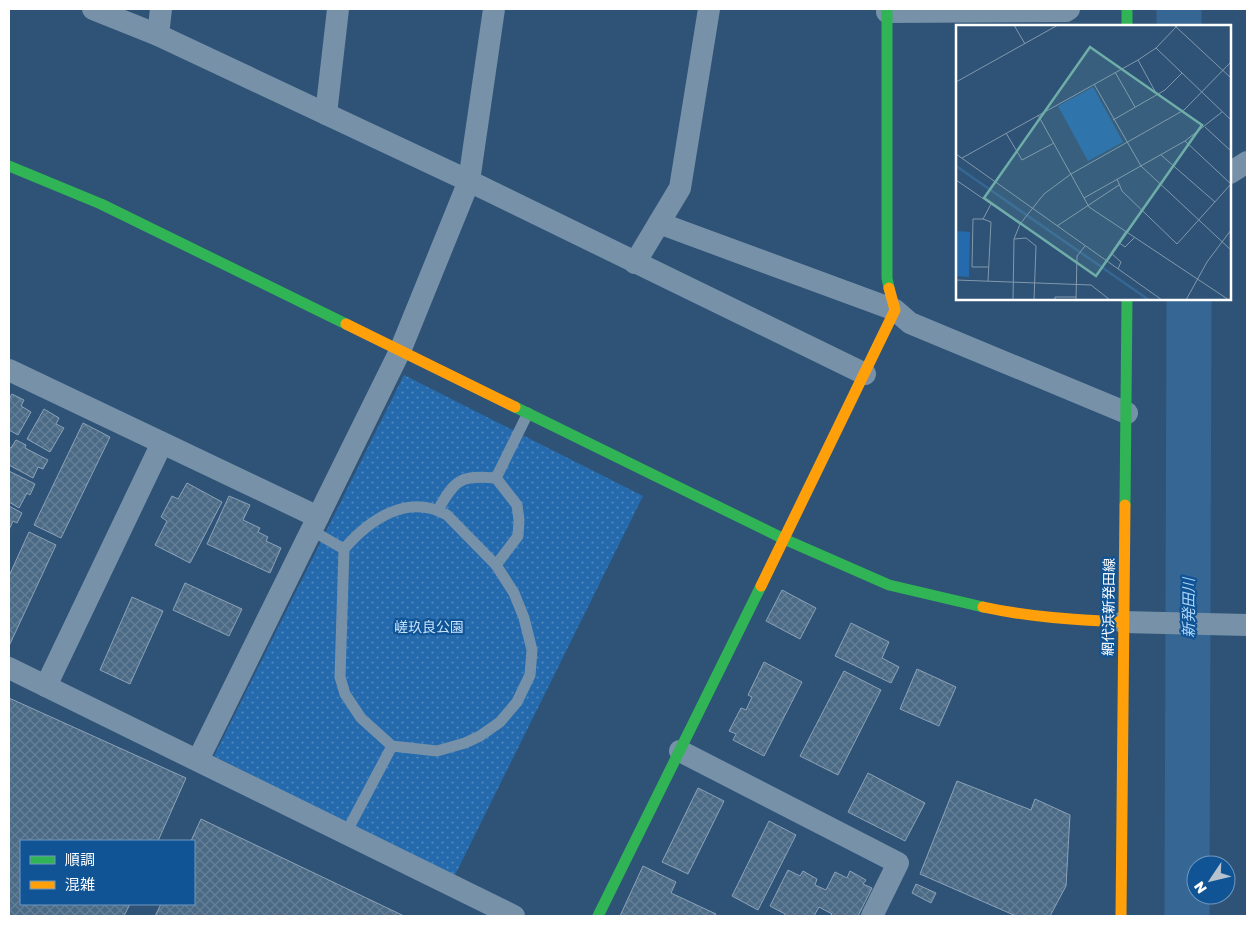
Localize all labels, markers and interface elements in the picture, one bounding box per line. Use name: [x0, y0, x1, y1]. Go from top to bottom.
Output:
inset map: [956, 25, 1231, 300]
street label: 網代浜新発田線: [1099, 558, 1117, 656]
water label: 新発田川: [1179, 576, 1197, 638]
park label: 嵯玖良公園: [394, 618, 464, 635]
legend: [20, 840, 195, 905]
text: 順調: [65, 850, 95, 868]
north arrow: [1186, 855, 1236, 905]
text: 混雑: [65, 875, 95, 893]
text: N: [1190, 879, 1210, 897]

